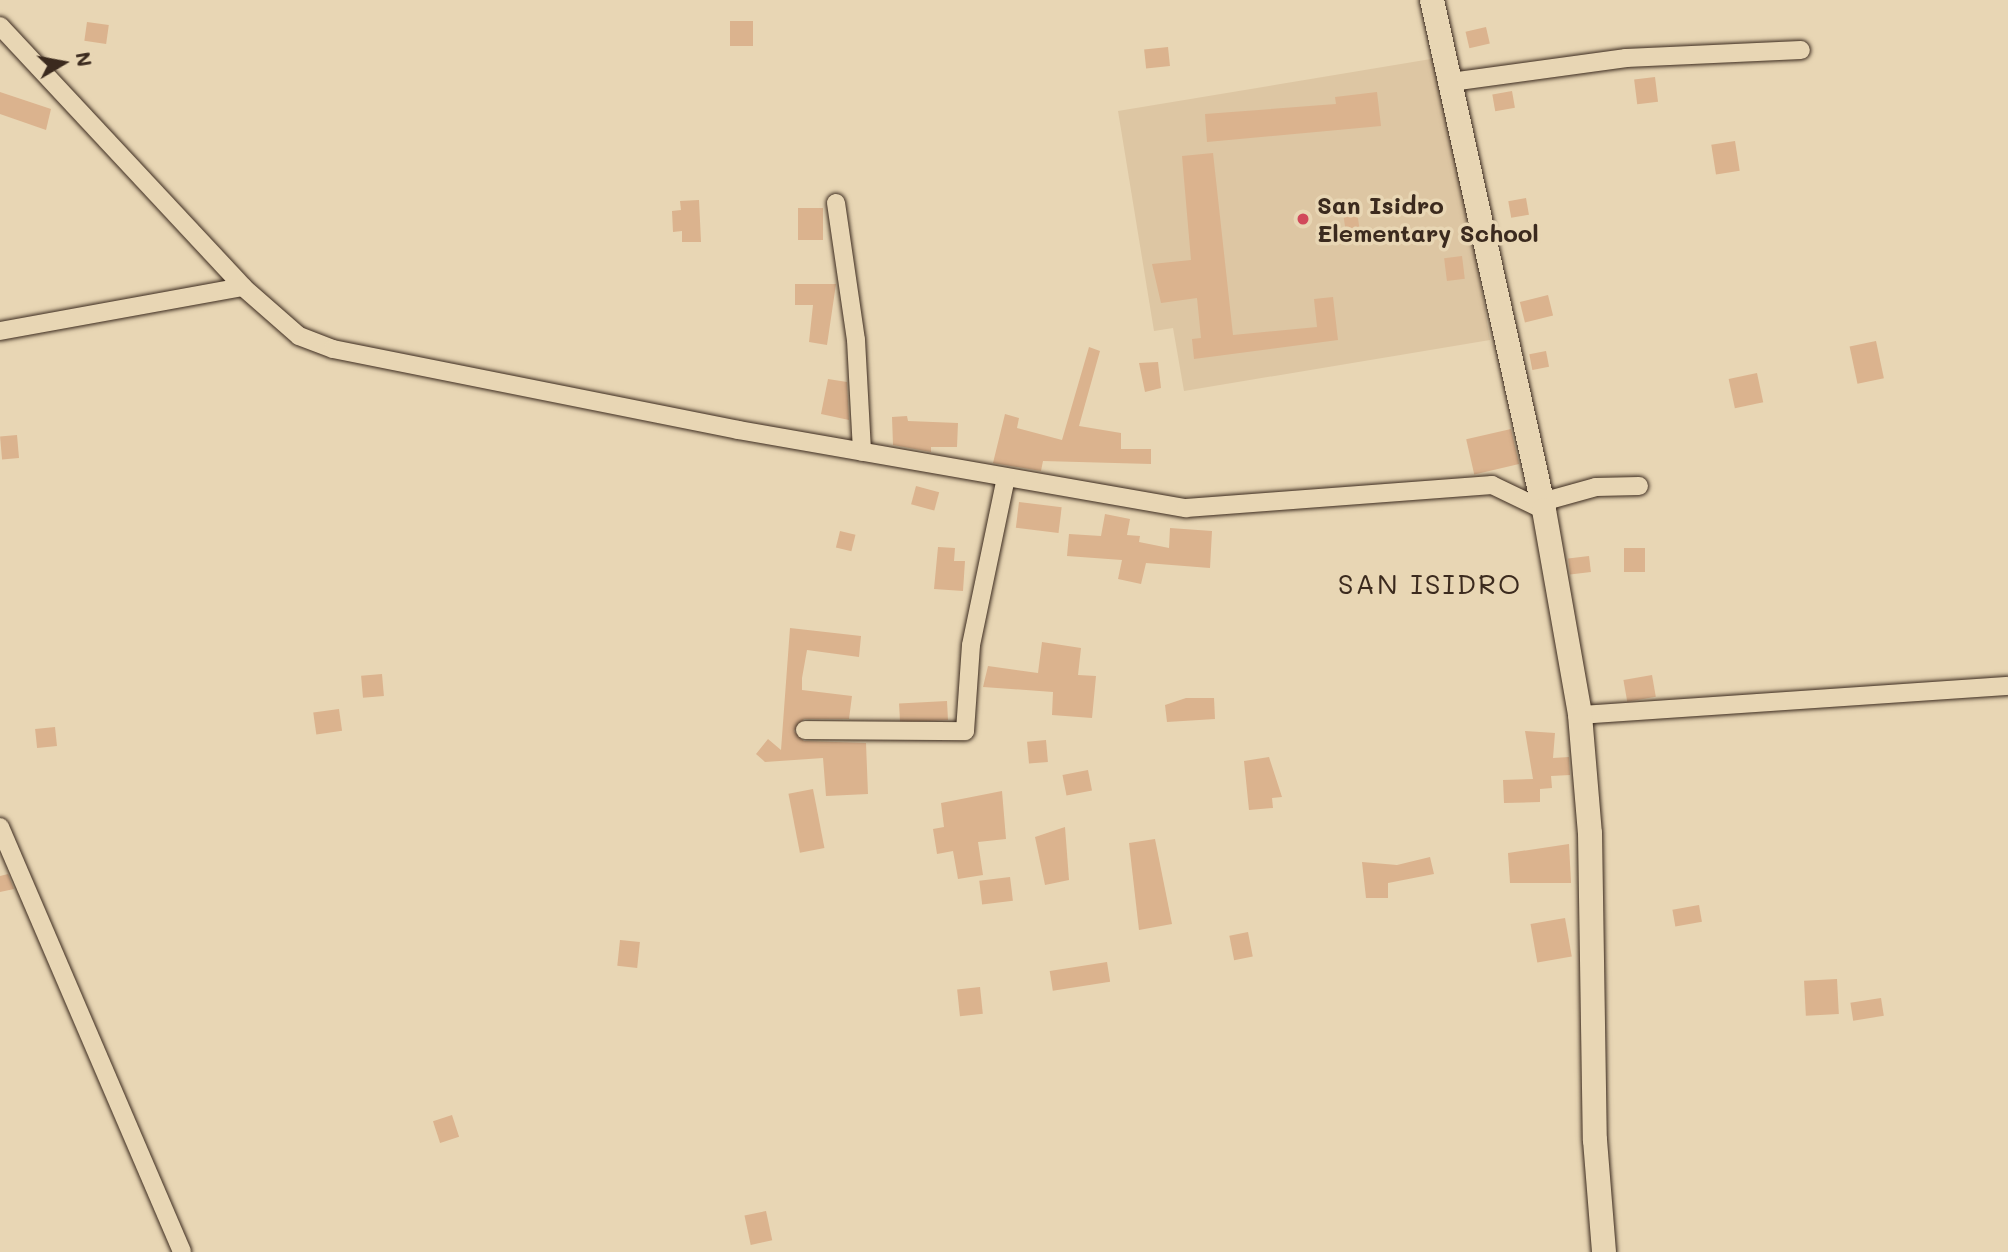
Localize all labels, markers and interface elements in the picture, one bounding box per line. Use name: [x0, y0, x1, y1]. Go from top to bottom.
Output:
north arrow: [28, 28, 98, 98]
text: N: [71, 50, 98, 69]
place label: San Isidro Elementary School: [1317, 191, 1539, 247]
marker: San Isidro Elementary School: [1295, 211, 1311, 227]
district label: SAN ISIDRO: [1339, 566, 1521, 600]

